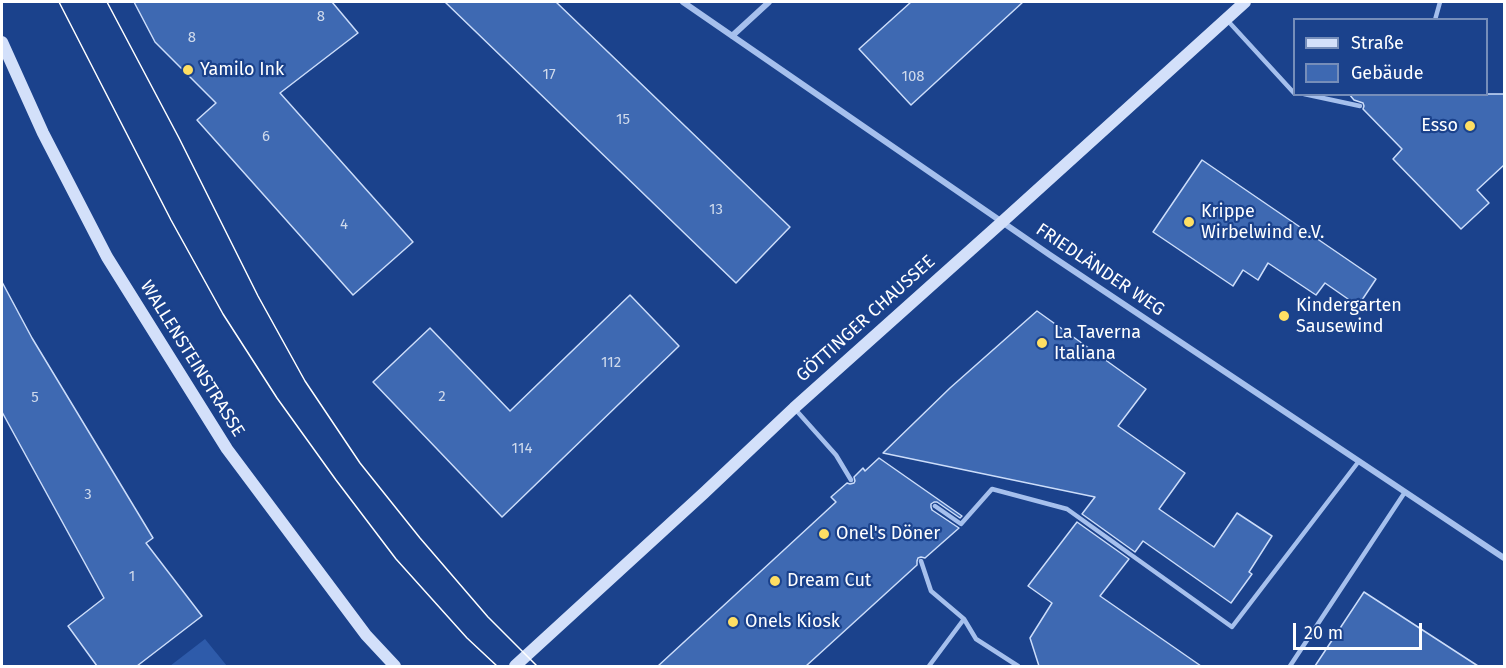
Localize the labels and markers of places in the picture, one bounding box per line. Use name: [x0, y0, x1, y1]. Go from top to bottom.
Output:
place label: Yamilo Ink: [200, 59, 284, 81]
marker: Yamilo Ink: [181, 63, 195, 77]
place label: Esso: [1421, 115, 1458, 137]
marker: Esso: [1463, 119, 1477, 133]
place label: Krippe Wirbelwind e.V.: [1201, 201, 1324, 244]
marker: Krippe Wirbelwind e.V.: [1182, 215, 1196, 229]
place label: Kindergarten Sausewind: [1296, 295, 1402, 338]
marker: Kindergarten Sausewind: [1277, 309, 1291, 323]
place label: La Taverna Italiana: [1054, 322, 1141, 364]
marker: La Taverna Italiana: [1035, 336, 1049, 350]
place label: Onel's Döner: [836, 523, 940, 545]
marker: Onel's Döner: [817, 527, 831, 541]
place label: Dream Cut: [787, 570, 871, 592]
marker: Dream Cut: [768, 574, 782, 588]
place label: Onels Kiosk: [745, 611, 840, 633]
marker: Onels Kiosk: [726, 615, 740, 629]

